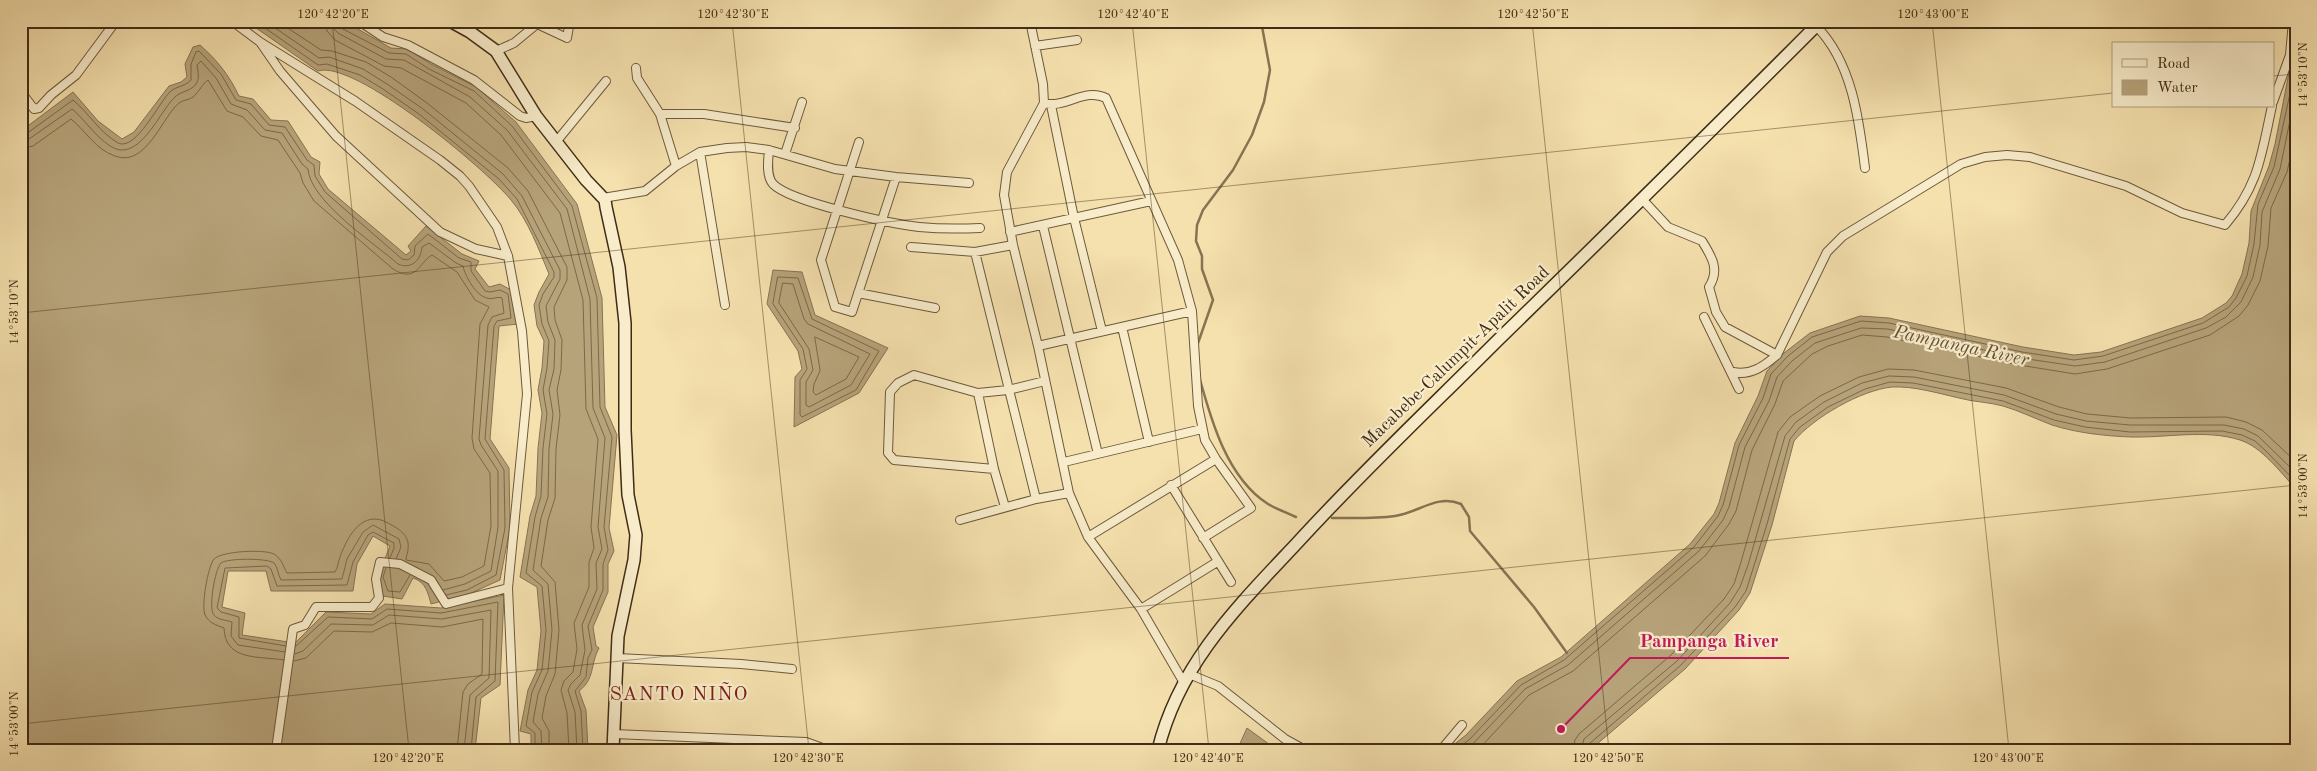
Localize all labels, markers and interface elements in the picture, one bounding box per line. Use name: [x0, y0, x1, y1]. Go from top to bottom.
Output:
text: 120°42'50"E: [1497, 8, 1569, 21]
text: 120°42'20"E: [297, 9, 369, 21]
text: 120°42'30"E: [697, 9, 769, 21]
text: 120°42'40"E: [1097, 9, 1169, 21]
text: 120°43'00"E: [1897, 9, 1969, 21]
legend: [2112, 42, 2274, 108]
text: 14°53'10"N: [2297, 42, 2310, 108]
text: Road: [2157, 57, 2191, 72]
text: Water: [2157, 81, 2198, 96]
street label: Macabebe-Calumpit-Apalit Road: [1359, 263, 1553, 451]
text: 14°53'10"N: [8, 279, 21, 345]
water label: Pampanga River: [1891, 323, 2031, 371]
text: 14°53'00"N: [2297, 453, 2310, 519]
callout: Pampanga River: [1630, 624, 1789, 658]
text: Pampanga River: [1639, 633, 1779, 652]
district label: SANTO NIÑO: [609, 681, 749, 705]
text: 14°53'00"N: [8, 691, 21, 757]
text: 120°42'50"E: [1572, 752, 1644, 765]
text: 120°42'20"E: [372, 753, 444, 765]
text: 120°42'30"E: [772, 753, 844, 765]
text: 120°42'40"E: [1172, 753, 1244, 765]
text: 120°43'00"E: [1972, 753, 2044, 765]

